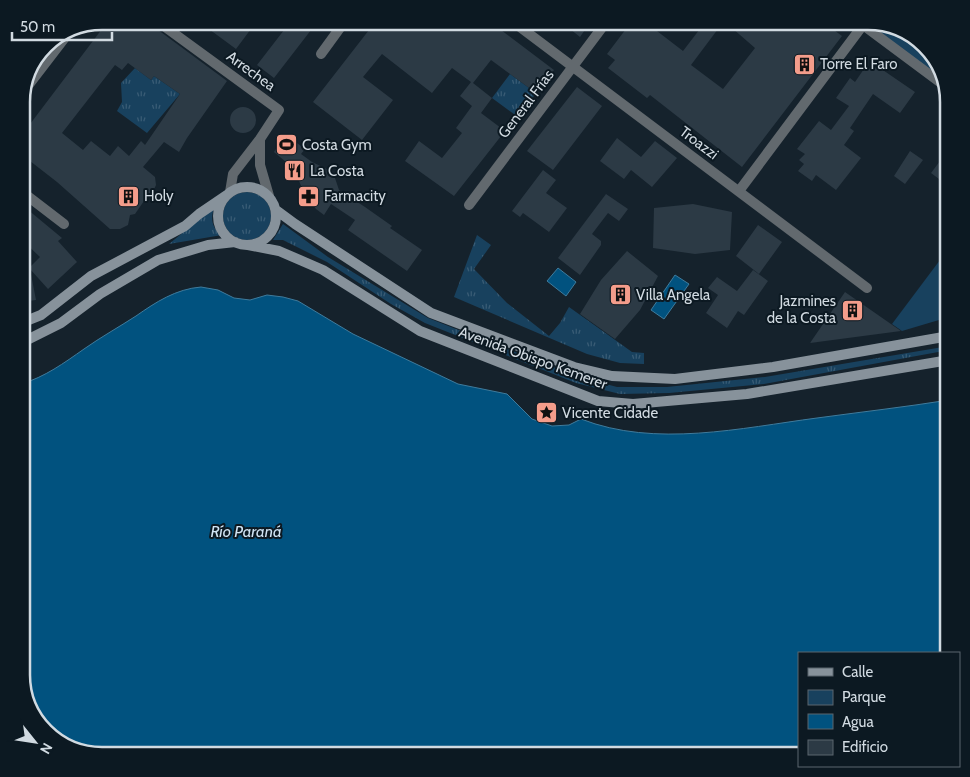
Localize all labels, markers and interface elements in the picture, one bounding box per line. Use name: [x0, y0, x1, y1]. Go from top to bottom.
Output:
scale bar: [12, 10, 112, 42]
text: 50 m: [20, 18, 55, 36]
street label: Arrechea: [223, 47, 280, 95]
building icon: Torre El Faro: [792, 52, 816, 76]
place label: Torre El Faro: [820, 55, 898, 73]
street label: General Frías: [494, 66, 558, 142]
street label: Troazzi: [676, 123, 722, 163]
sports icon: Costa Gym: [274, 133, 298, 157]
place label: Costa Gym: [302, 136, 372, 154]
restaurant icon: La Costa: [282, 159, 306, 183]
place label: La Costa: [310, 162, 365, 180]
building icon: Holy: [116, 184, 140, 208]
pharmacy icon: Farmacity: [296, 184, 320, 208]
place label: Holy: [144, 187, 174, 205]
place label: Farmacity: [324, 187, 386, 205]
building icon: Villa Angela: [608, 283, 632, 307]
place label: Villa Angela: [636, 286, 711, 304]
place label: Jazmines de la Costa: [767, 292, 837, 327]
building icon: Jazmines de la Costa: [840, 298, 864, 322]
street label: Avenida Obispo Kemerer: [456, 323, 610, 393]
place icon: Vicente Cidade: [534, 401, 558, 425]
place label: Vicente Cidade: [562, 404, 658, 422]
water label: Río Paraná: [210, 522, 282, 541]
legend: [798, 652, 960, 767]
text: Calle: [842, 663, 873, 681]
text: Parque: [842, 688, 886, 706]
text: Agua: [842, 713, 874, 731]
north arrow: [10, 717, 60, 767]
text: Edificio: [842, 738, 888, 756]
text: N: [36, 740, 57, 757]

